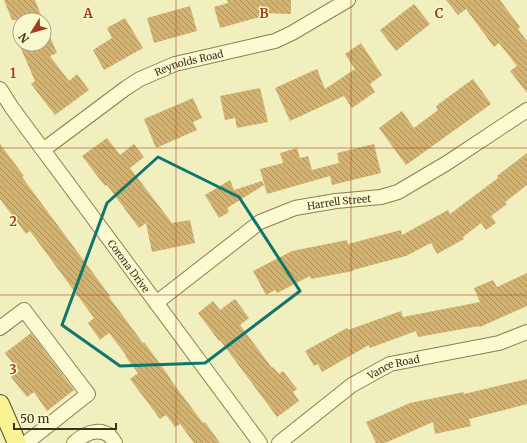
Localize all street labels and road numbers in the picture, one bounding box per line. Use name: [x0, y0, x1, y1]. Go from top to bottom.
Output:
street label: Reynolds Road: [153, 47, 225, 79]
street label: Harrell Street: [306, 192, 372, 213]
street label: Corona Drive: [105, 237, 152, 295]
street label: Vance Road: [364, 352, 421, 383]

